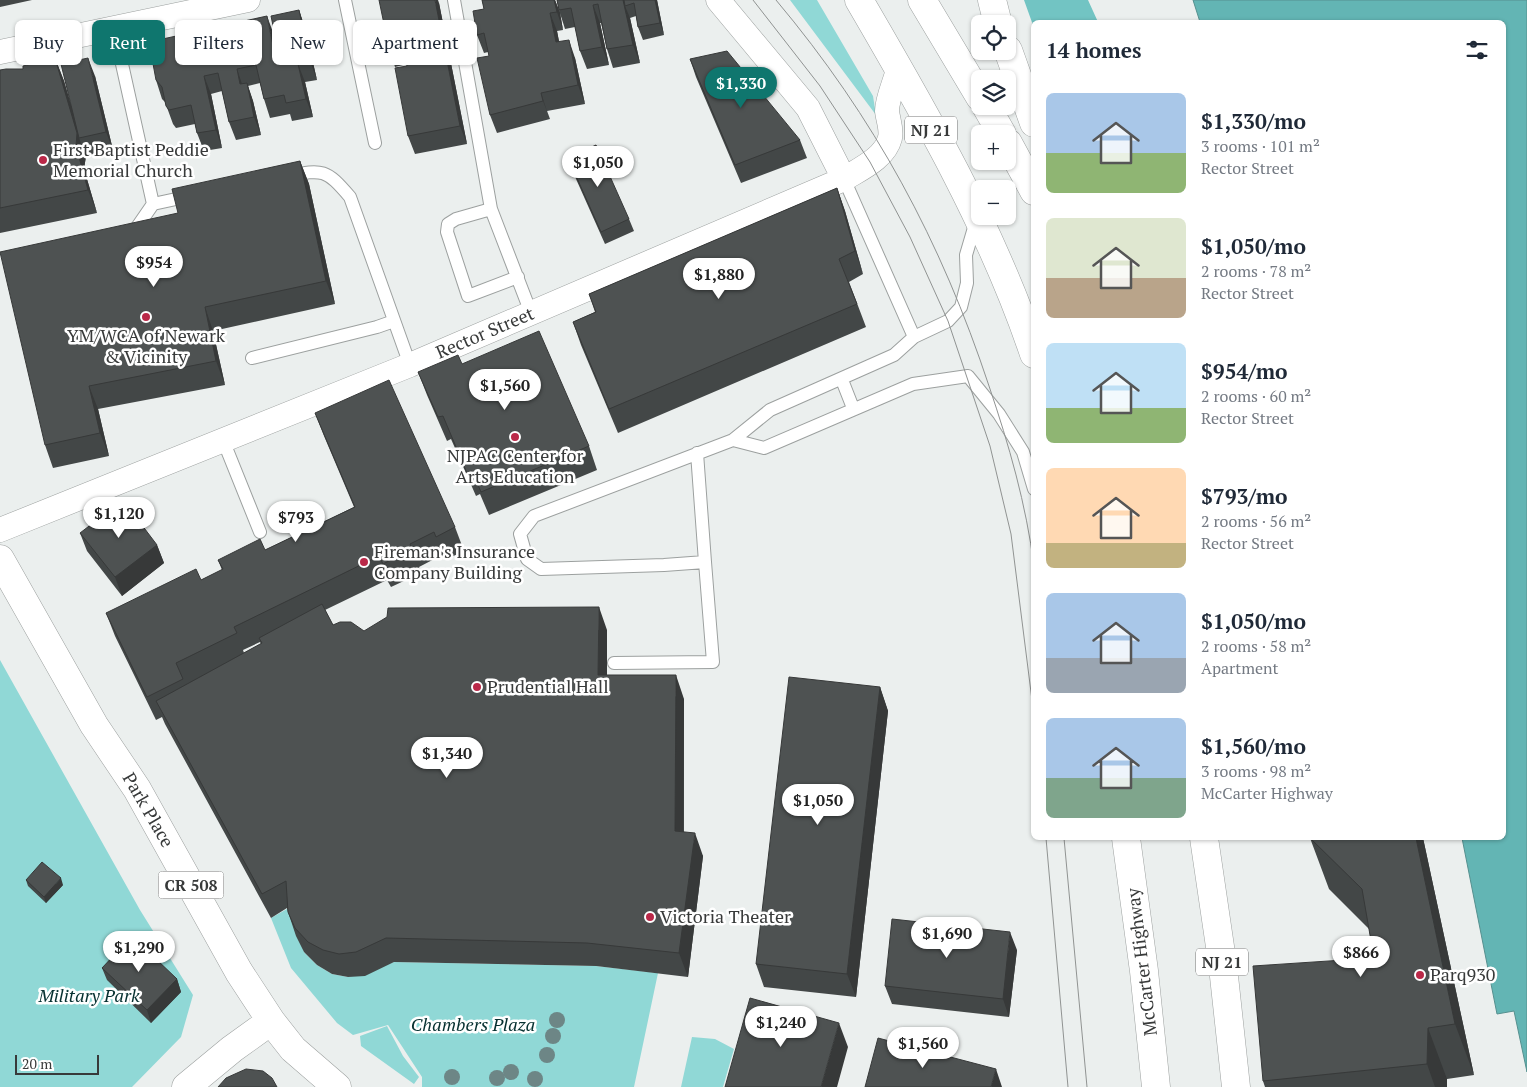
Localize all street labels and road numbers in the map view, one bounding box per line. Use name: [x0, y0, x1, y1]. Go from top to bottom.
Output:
road number: NJ 21: [905, 116, 957, 144]
street label: Rector Street: [432, 300, 538, 364]
street label: Park Place: [118, 768, 180, 851]
road number: CR 508: [158, 872, 224, 898]
street label: McCarter Highway: [1120, 886, 1162, 1037]
road number: NJ 21: [1196, 949, 1248, 976]

